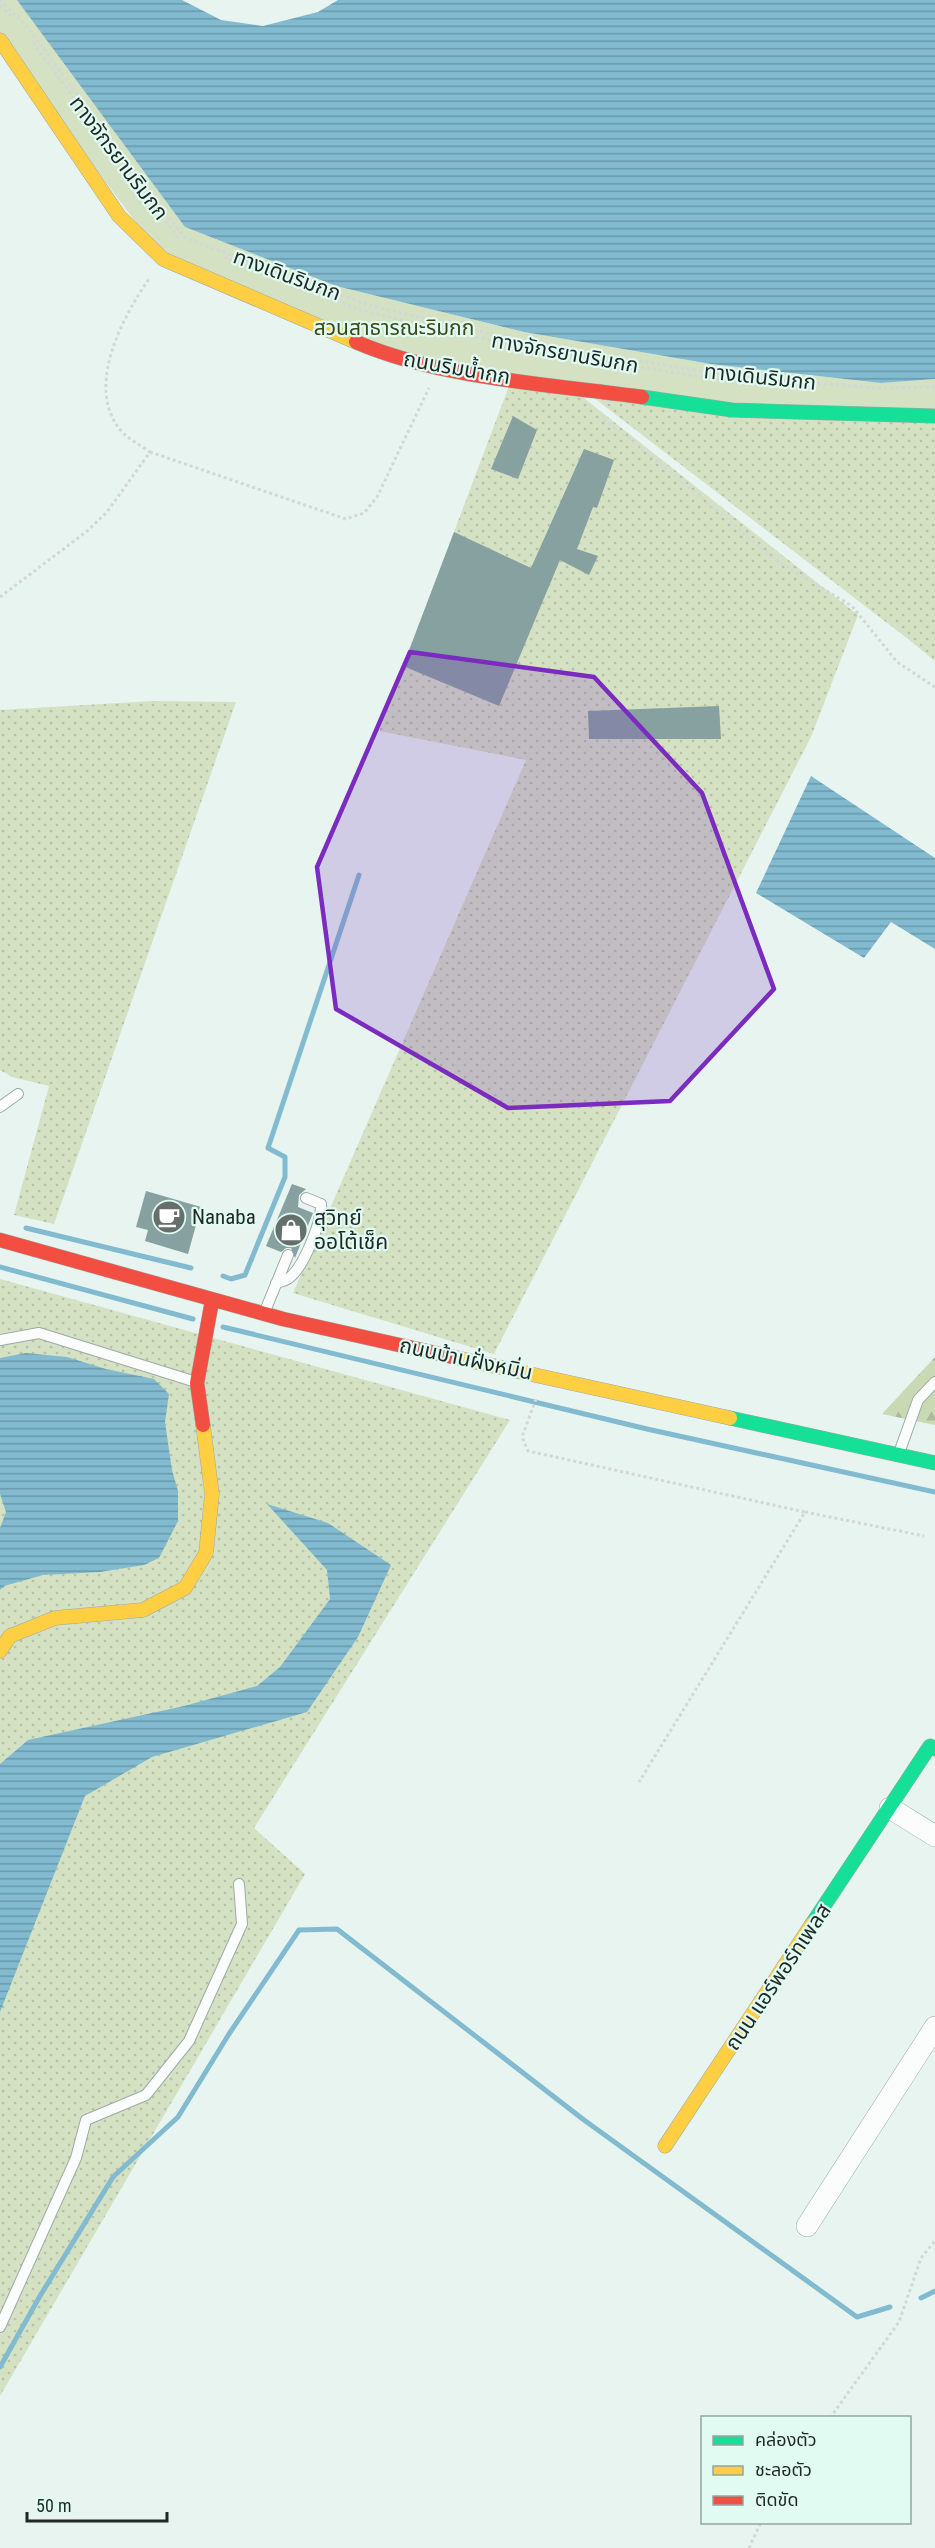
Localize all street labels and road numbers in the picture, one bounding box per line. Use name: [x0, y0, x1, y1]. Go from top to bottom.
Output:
street label: ทางจักรยานริมกก: [65, 91, 173, 225]
street label: ทางเดินริมกก: [230, 244, 344, 306]
street label: ทางจักรยานริมกก: [490, 328, 640, 378]
street label: ถนนริมน้ำกก: [402, 344, 513, 389]
street label: ทางเดินริมกก: [703, 359, 817, 395]
street label: ถนนบ้านฝั่งหมิ่น: [397, 1331, 535, 1385]
street label: ถนน แอร์พอร์ทเพลส: [720, 1899, 836, 2055]

